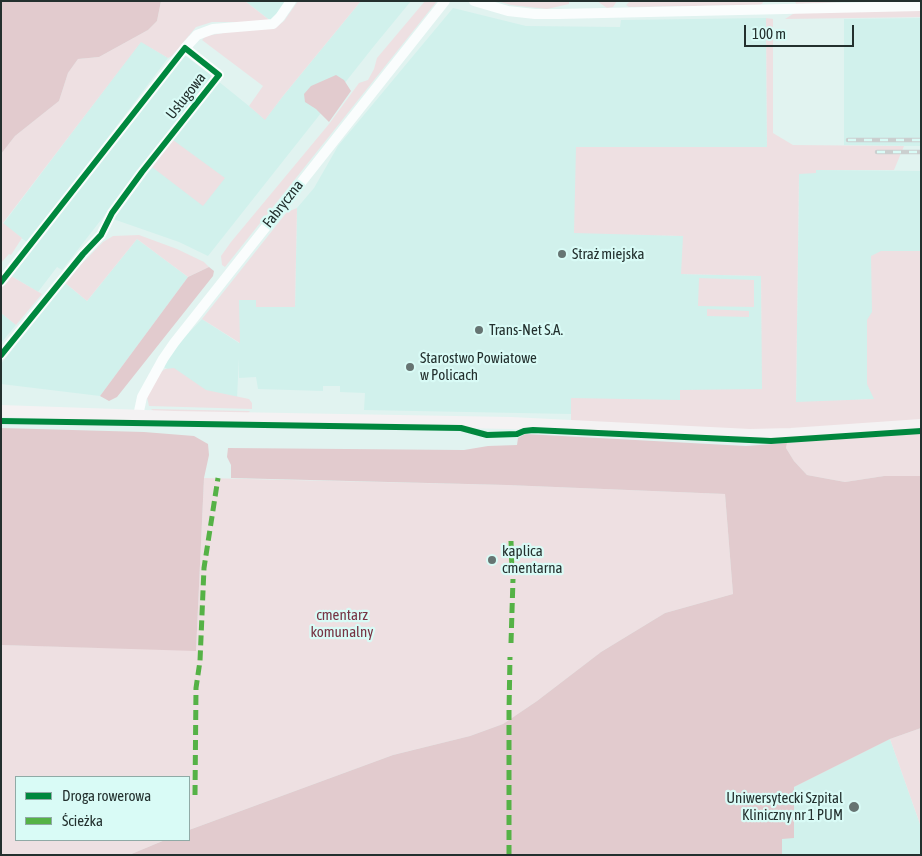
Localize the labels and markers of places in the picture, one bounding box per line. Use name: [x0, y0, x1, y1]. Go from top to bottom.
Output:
place label: Straż miejska: [572, 245, 645, 263]
marker: Straż miejska: [556, 248, 568, 260]
place label: Trans-Net S.A.: [489, 321, 563, 339]
marker: Trans-Net S.A.: [473, 324, 485, 336]
place label: Starostwo Powiatowe w Policach: [420, 349, 537, 384]
marker: Starostwo Powiatowe w Policach: [404, 361, 416, 373]
place label: kaplica cmentarna: [502, 542, 562, 577]
marker: kaplica cmentarna: [486, 554, 498, 566]
place label: Uniwersytecki Szpital Kliniczny nr 1 PUM: [726, 789, 843, 824]
marker: Uniwersytecki Szpital Kliniczny nr 1 PUM: [847, 800, 861, 814]

